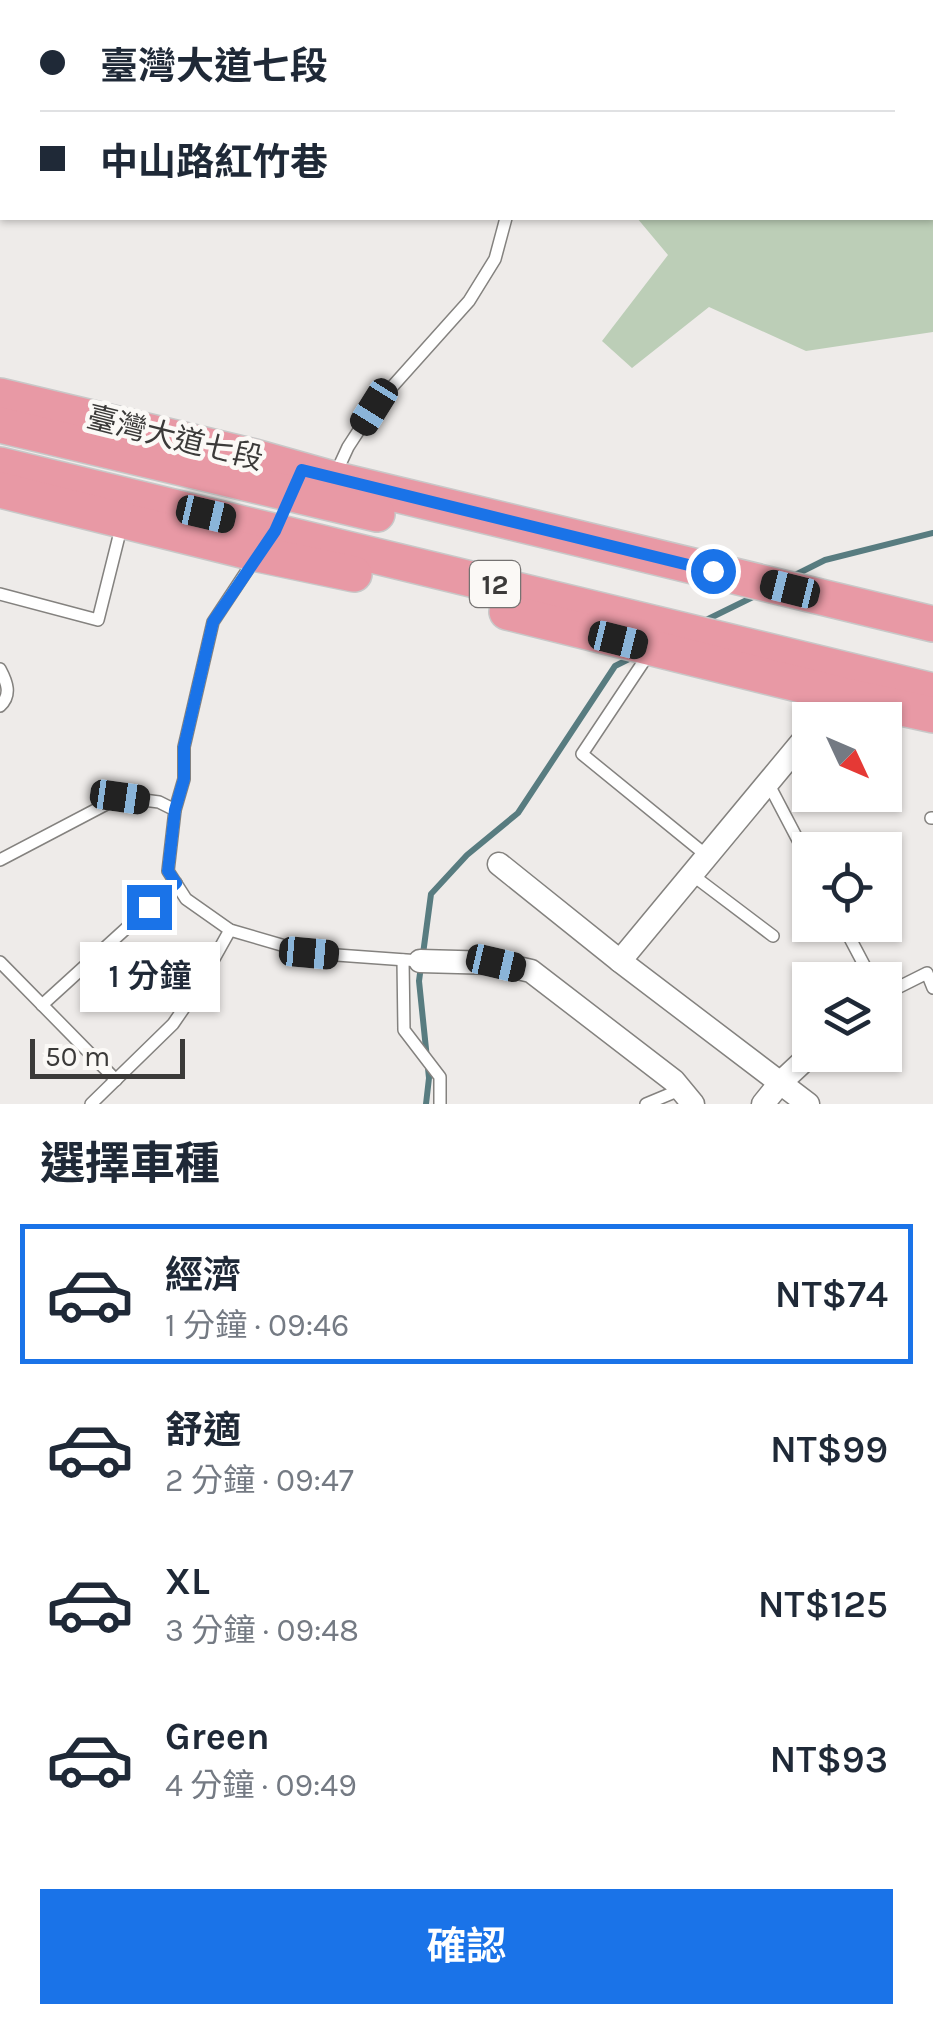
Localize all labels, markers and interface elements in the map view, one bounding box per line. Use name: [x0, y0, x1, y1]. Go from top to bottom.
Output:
text: 臺灣大道七段: [100, 44, 328, 89]
text: 中山路紅竹巷: [100, 140, 328, 185]
car: [345, 374, 403, 440]
street label: 臺灣大道七段: [83, 399, 267, 477]
car: [173, 493, 239, 535]
route start: [691, 549, 736, 594]
road number: 12: [470, 561, 520, 607]
car: [757, 567, 823, 611]
car: [585, 618, 651, 662]
north arrow: [792, 702, 902, 812]
map controls: [792, 702, 902, 1072]
car: [88, 778, 152, 816]
button: locate: [792, 832, 902, 942]
route end: [127, 885, 172, 930]
car: [278, 935, 340, 971]
callout: 1 分鐘: [79, 942, 219, 1012]
car: [463, 942, 529, 984]
text: 1 分鐘: [108, 958, 192, 995]
button: layers: [792, 962, 902, 1072]
scale bar: [30, 1034, 185, 1078]
text: 50 m: [45, 1040, 110, 1073]
text: 選擇車種: [40, 1138, 220, 1190]
icon: car: [45, 1249, 135, 1339]
text: 經濟: [165, 1253, 241, 1298]
text: NT$74: [775, 1272, 888, 1317]
text: 1 分鐘 · 09:46: [165, 1307, 349, 1344]
icon: car: [45, 1404, 135, 1494]
text: 舒適: [165, 1408, 241, 1453]
text: NT$99: [770, 1427, 888, 1472]
text: 2 分鐘 · 09:47: [165, 1462, 354, 1499]
icon: car: [45, 1559, 135, 1649]
text: XL: [165, 1559, 210, 1604]
text: NT$125: [758, 1582, 888, 1627]
text: 3 分鐘 · 09:48: [165, 1612, 359, 1649]
icon: car: [45, 1714, 135, 1804]
text: Green: [165, 1714, 270, 1759]
text: NT$93: [769, 1737, 888, 1782]
text: 4 分鐘 · 09:49: [165, 1767, 357, 1804]
button: 確認: [40, 1889, 893, 2004]

